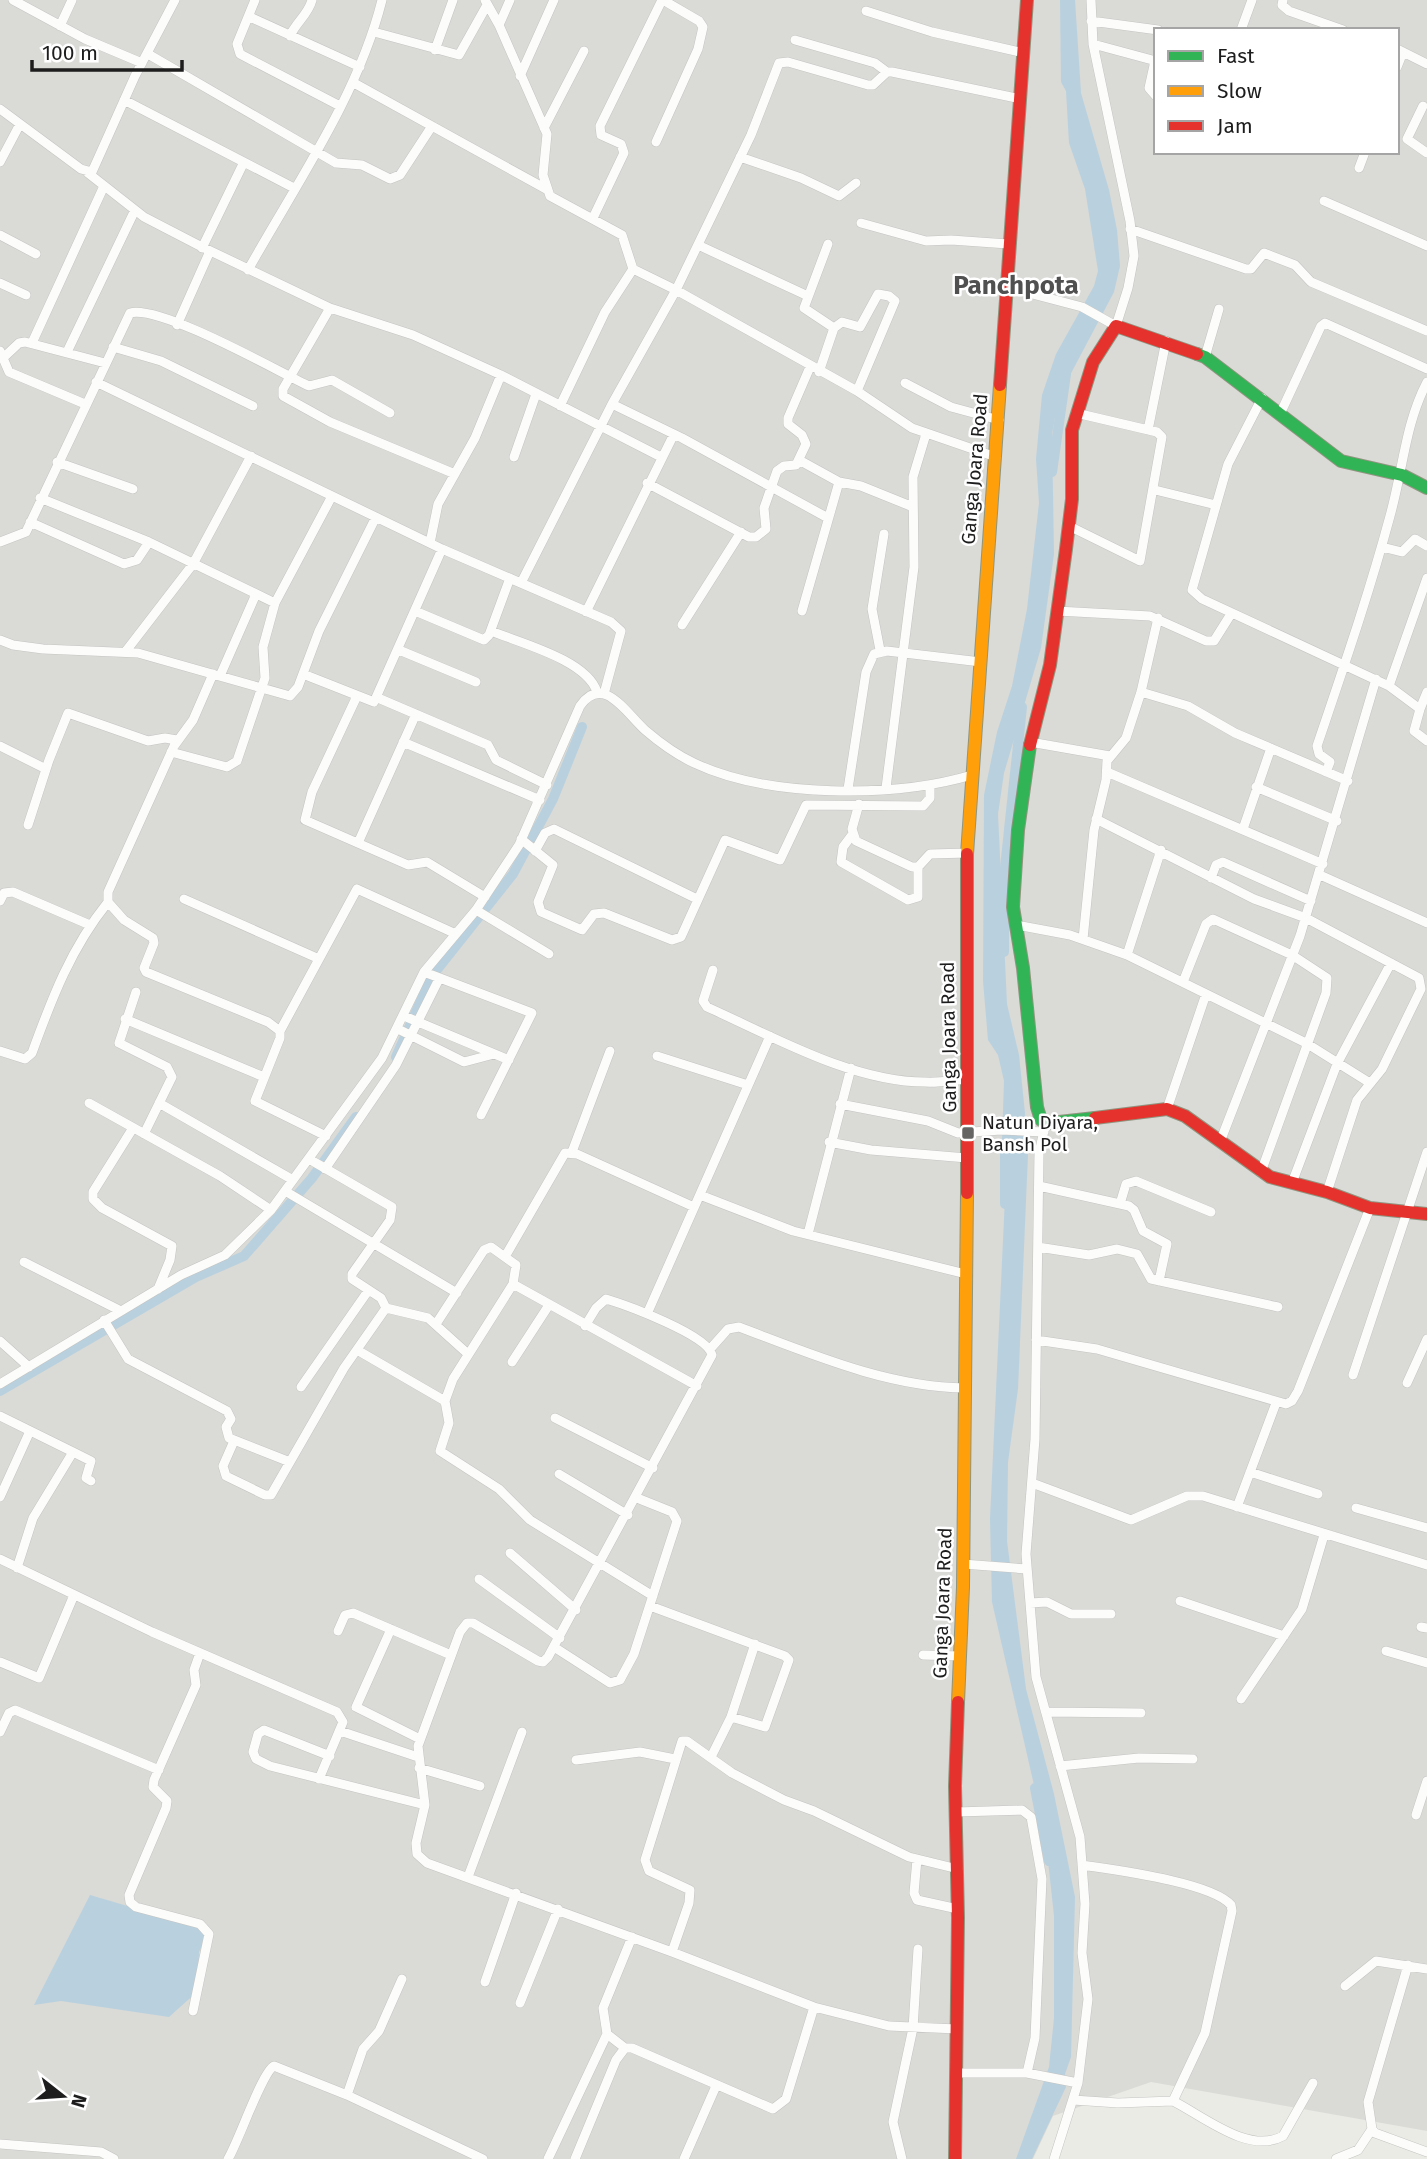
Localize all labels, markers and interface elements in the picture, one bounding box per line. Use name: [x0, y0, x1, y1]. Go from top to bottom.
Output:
scale bar: [32, 28, 182, 72]
legend: [1154, 28, 1399, 154]
text: 100 m: [42, 40, 98, 66]
text: Fast: [1217, 43, 1255, 69]
text: Slow: [1217, 78, 1262, 104]
text: Jam: [1217, 113, 1253, 139]
district label: Panchpota: [953, 270, 1079, 301]
street label: Ganga Joara Road: [956, 393, 993, 545]
street label: Ganga Joara Road: [936, 961, 961, 1113]
place label: Natun Diyara, Bansh Pol: [982, 1111, 1098, 1156]
marker: Natun Diyara, Bansh Pol: [960, 1125, 976, 1141]
street label: Ganga Joara Road: [928, 1527, 957, 1679]
north arrow: [28, 2061, 98, 2131]
text: N: [66, 2091, 92, 2110]

